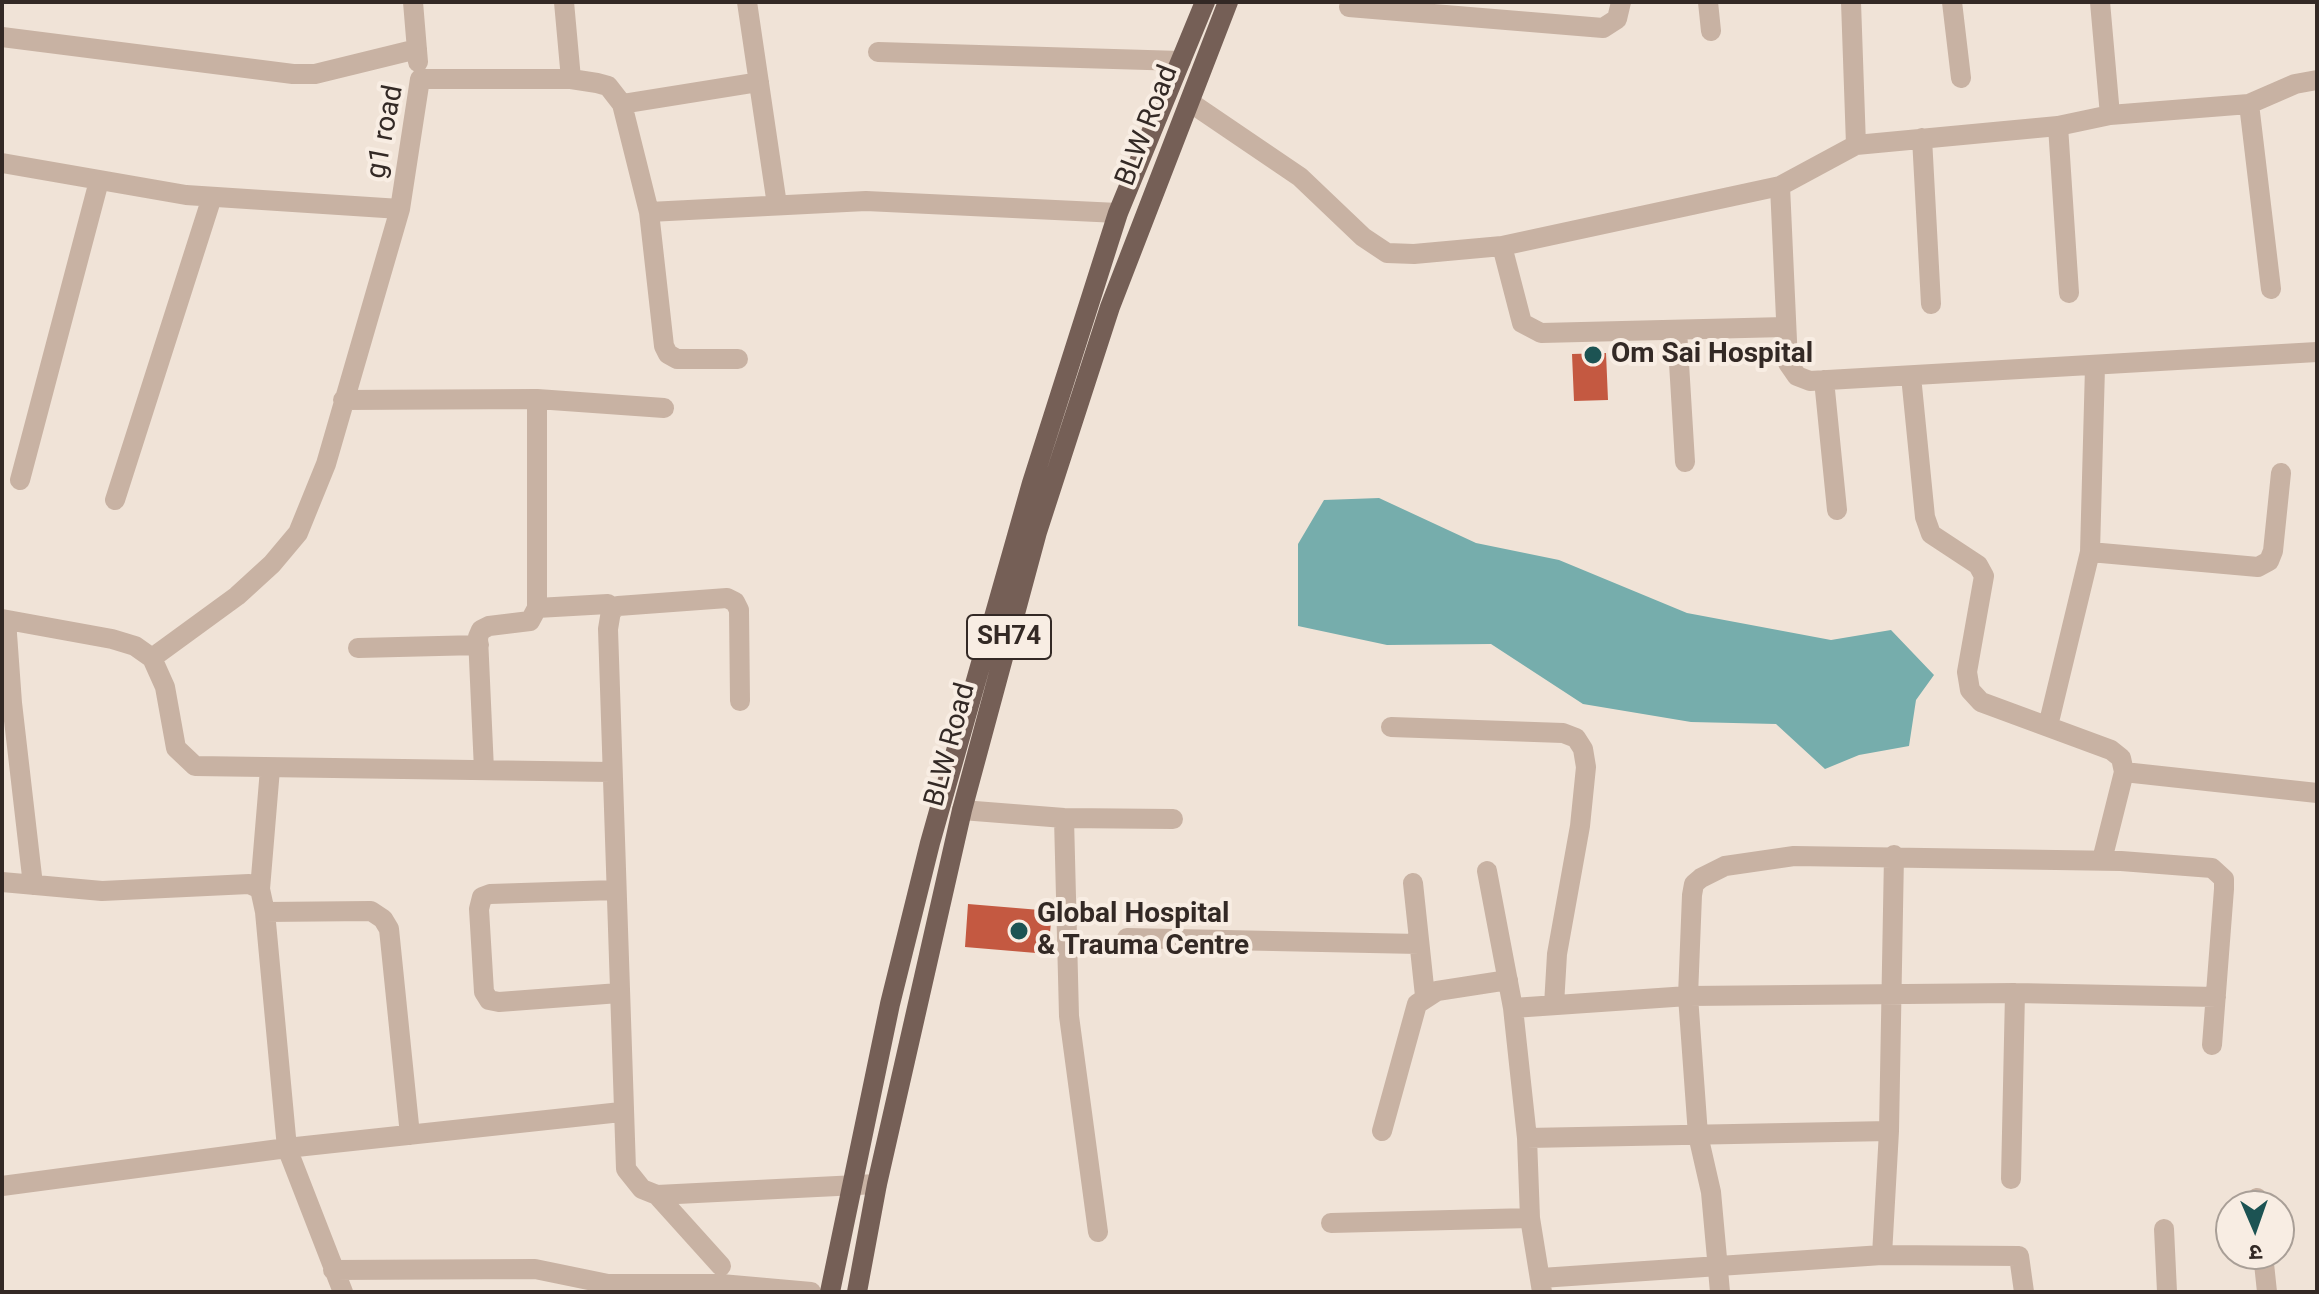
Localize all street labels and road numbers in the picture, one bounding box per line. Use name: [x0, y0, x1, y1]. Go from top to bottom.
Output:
street label: BLW Road: [1110, 61, 1186, 191]
street label: g1 road: [360, 82, 412, 182]
road number: SH74: [967, 615, 1051, 659]
street label: BLW Road: [918, 680, 984, 810]

